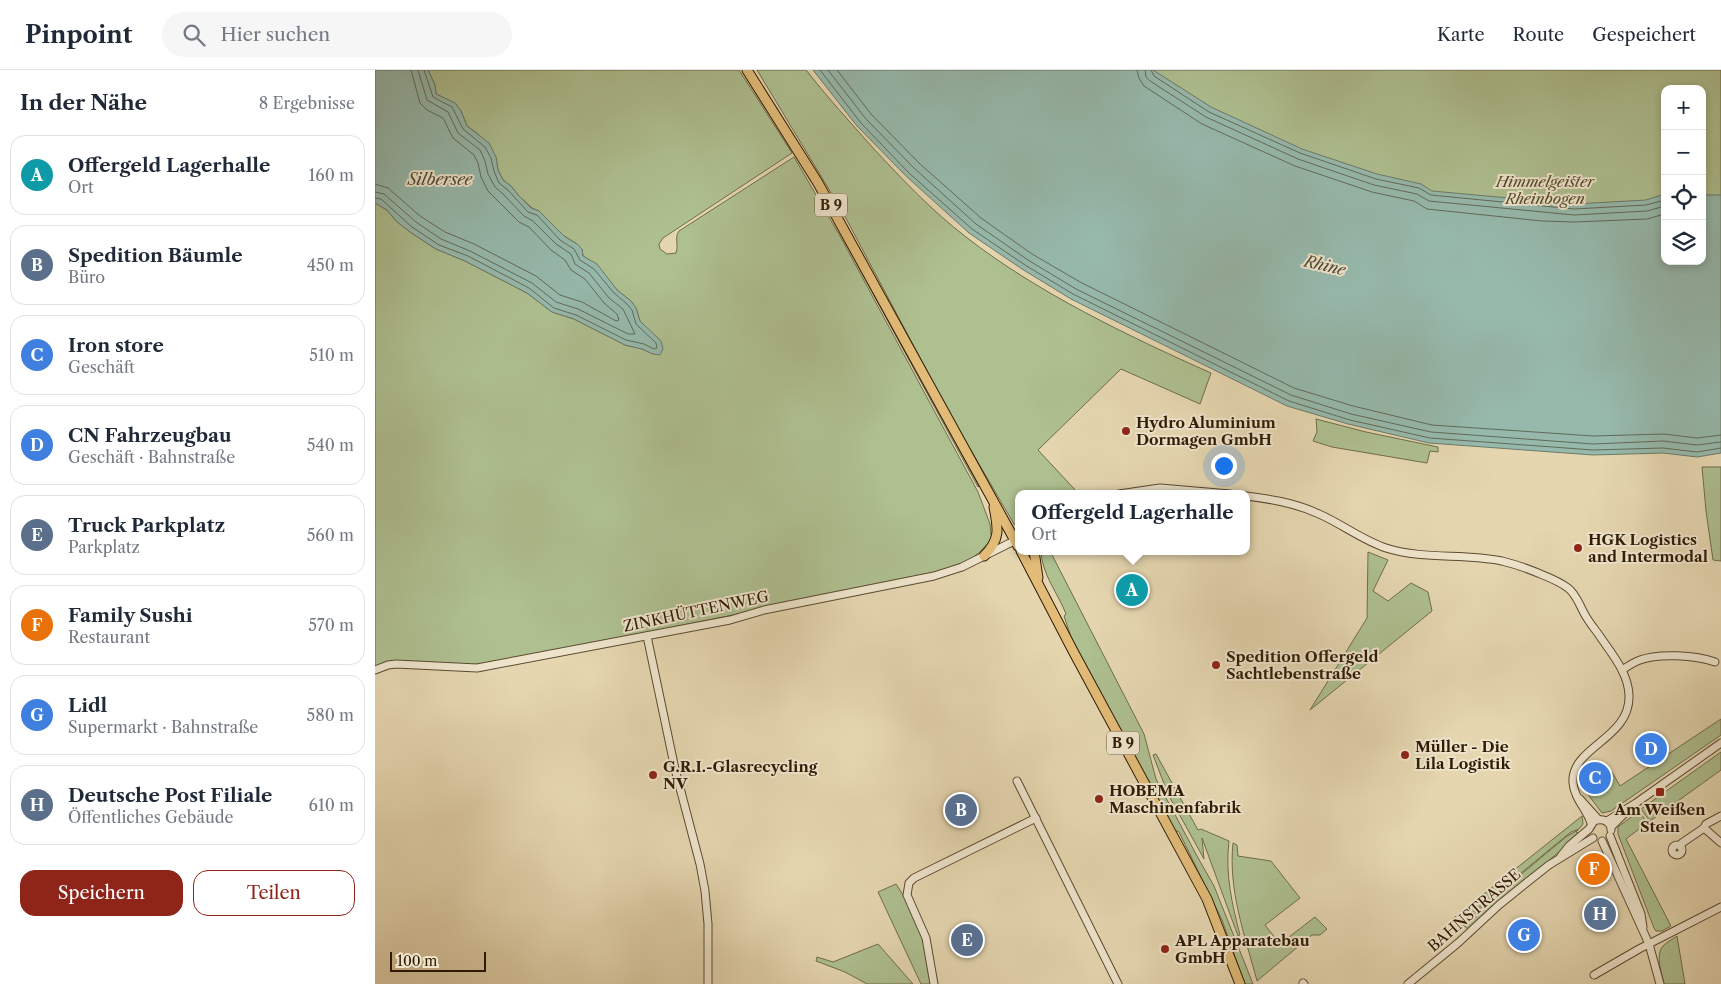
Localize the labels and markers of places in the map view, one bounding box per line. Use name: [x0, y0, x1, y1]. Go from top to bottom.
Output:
place label: Hydro Aluminium Dormagen GmbH: [1136, 413, 1276, 449]
marker: Hydro Aluminium Dormagen GmbH: [1120, 425, 1132, 437]
place label: HGK Logistics and Intermodal: [1588, 530, 1708, 566]
marker: HGK Logistics and Intermodal: [1572, 542, 1584, 554]
pin: A: [1116, 571, 1148, 609]
place label: Spedition Offergeld Sachtlebenstraße: [1226, 647, 1378, 683]
marker: Spedition Offergeld Sachtlebenstraße: [1210, 659, 1222, 671]
pin: D: [1635, 730, 1667, 768]
place label: Müller - Die Lila Logistik: [1415, 737, 1511, 773]
marker: Müller - Die Lila Logistik: [1399, 749, 1411, 761]
place label: G.R.I.-Glasrecycling NV: [663, 757, 818, 793]
pin: C: [1579, 759, 1611, 797]
marker: G.R.I.-Glasrecycling NV: [647, 769, 659, 781]
place label: HOBEMA Maschinenfabrik: [1109, 781, 1242, 817]
marker: Am Weißen Stein: [1654, 786, 1666, 798]
pin: B: [945, 791, 977, 829]
marker: HOBEMA Maschinenfabrik: [1093, 793, 1105, 805]
place label: Am Weißen Stein: [1613, 800, 1706, 836]
pin: F: [1578, 850, 1610, 888]
pin: H: [1584, 895, 1616, 933]
pin: G: [1508, 916, 1540, 954]
pin: E: [951, 921, 983, 959]
place label: APL Apparatebau GmbH: [1174, 931, 1310, 967]
marker: APL Apparatebau GmbH: [1159, 943, 1171, 955]

